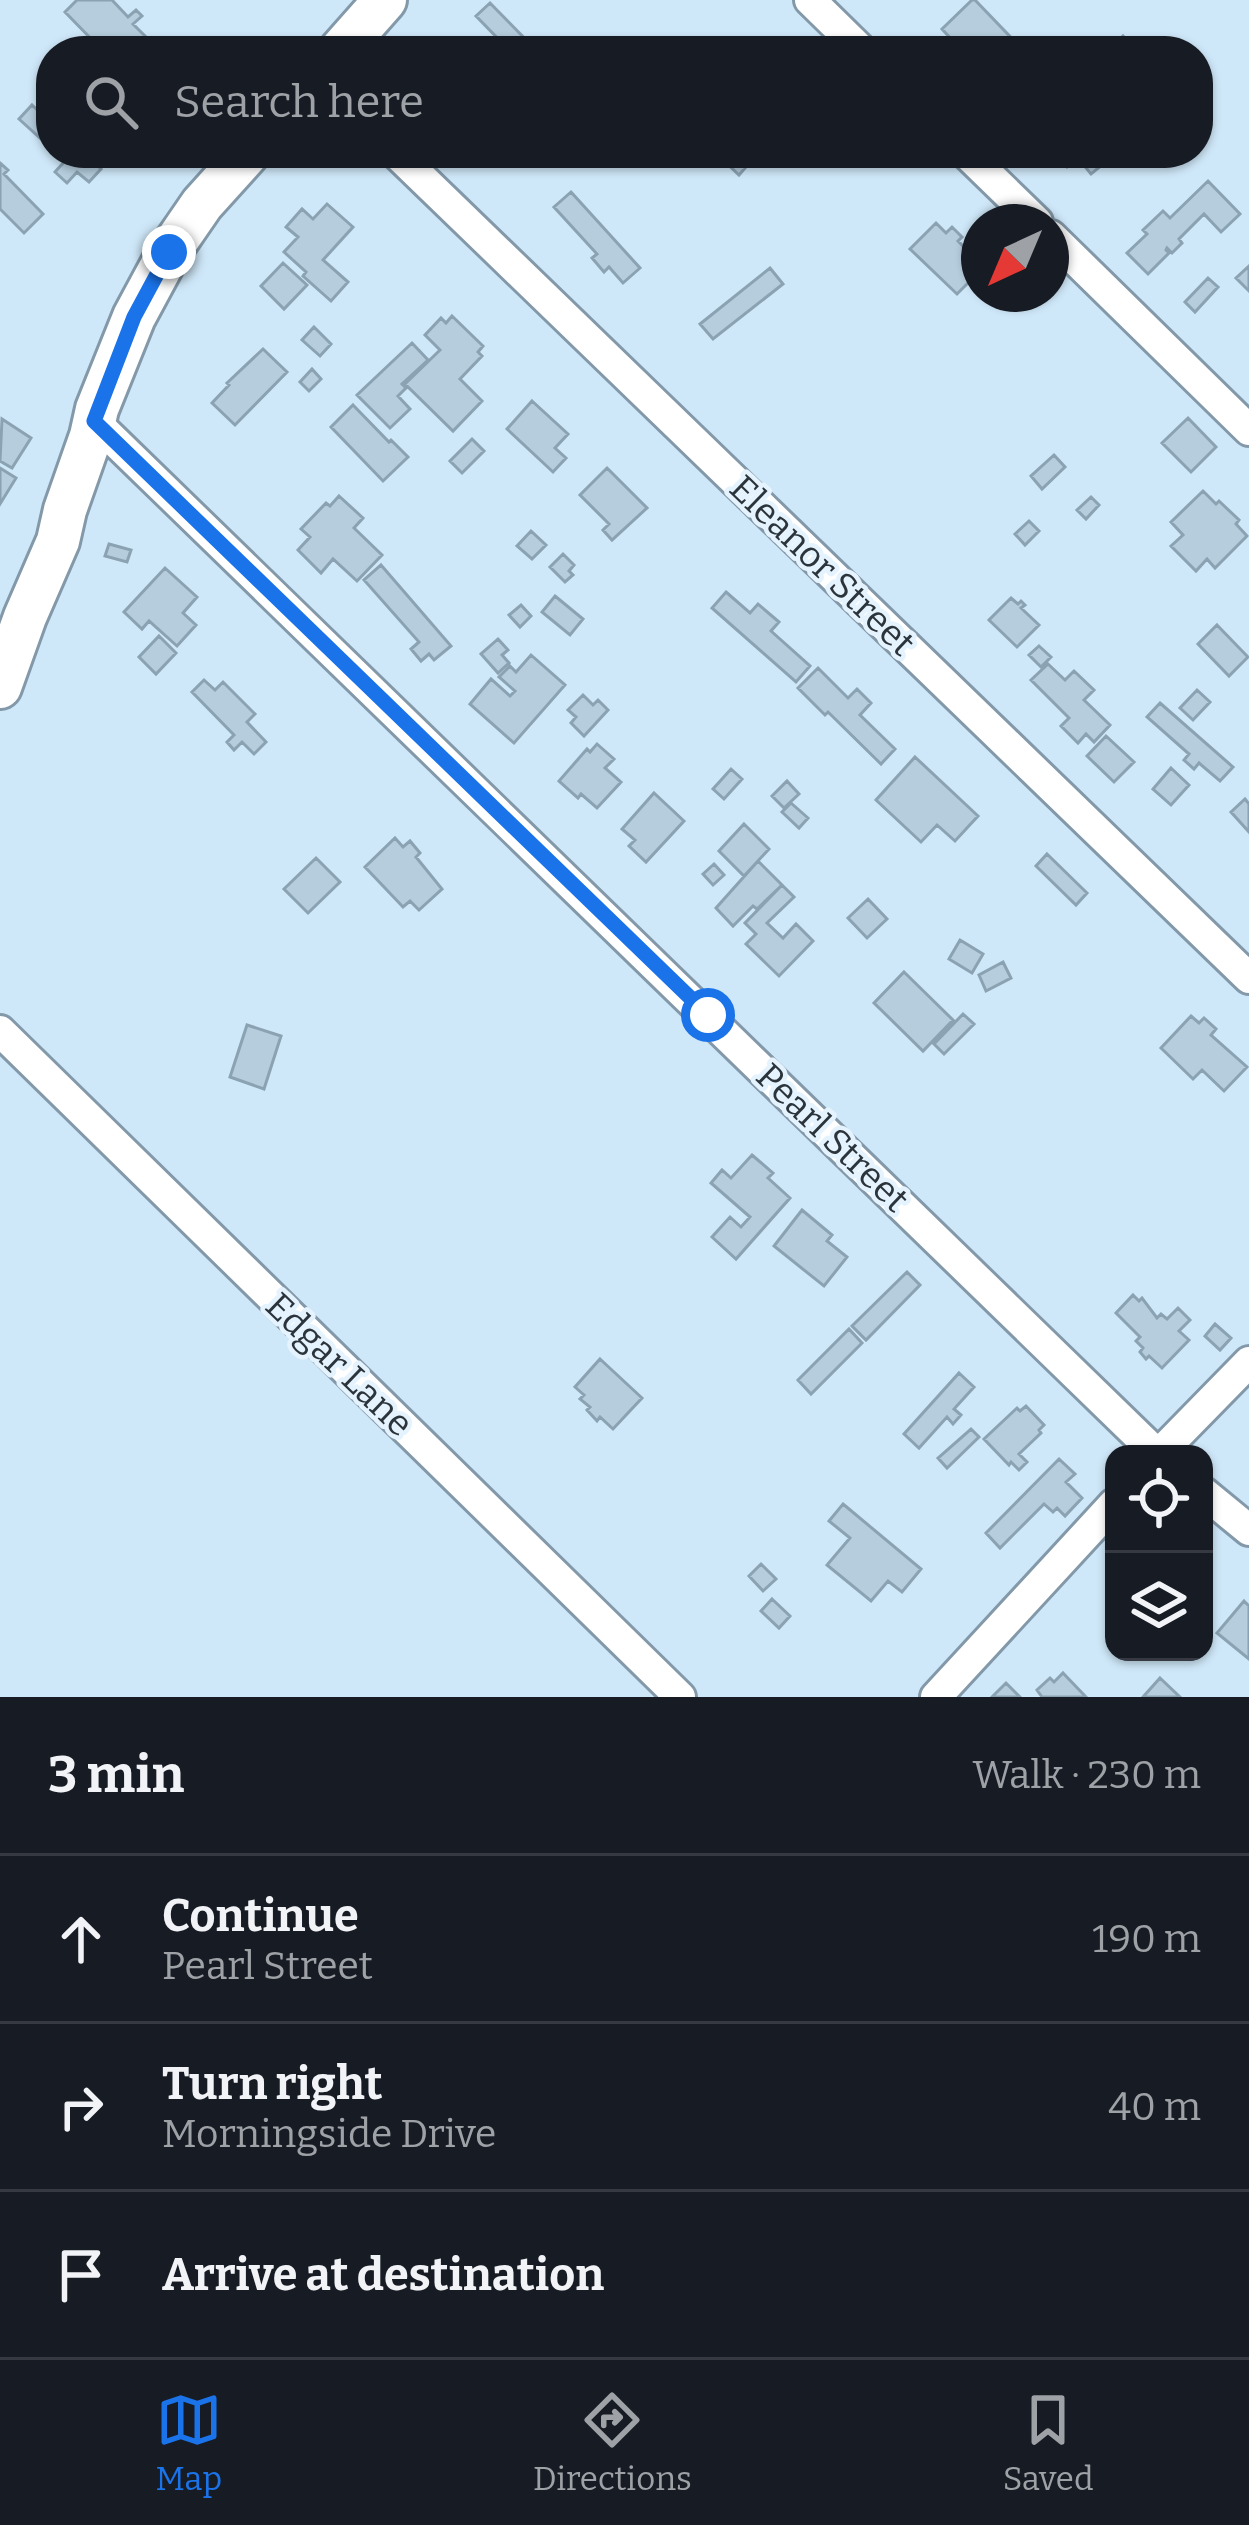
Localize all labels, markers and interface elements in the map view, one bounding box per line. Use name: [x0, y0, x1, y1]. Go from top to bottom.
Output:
search box: [36, 36, 1213, 168]
icon: search: [78, 69, 144, 135]
text: Search here: [174, 75, 424, 129]
north arrow: [961, 204, 1069, 312]
route end: [142, 225, 196, 279]
street label: Eleanor Street: [721, 466, 924, 665]
route start: [681, 988, 735, 1042]
street label: Pearl Street: [747, 1054, 918, 1221]
street label: Edgar Lane: [257, 1284, 422, 1446]
map controls: [1105, 1445, 1213, 1661]
button: locate: [1105, 1445, 1213, 1553]
button: layers: [1105, 1553, 1213, 1661]
text: 3 min: [48, 1744, 184, 1806]
text: Walk · 230 m: [972, 1752, 1201, 1798]
text: Continue: [162, 1889, 359, 1943]
icon: ahead: [48, 1906, 114, 1972]
text: 190 m: [1092, 1916, 1201, 1962]
text: Pearl Street: [162, 1943, 373, 1989]
text: Turn right: [162, 2057, 382, 2111]
icon: right: [48, 2074, 114, 2140]
text: 40 m: [1108, 2084, 1201, 2130]
text: Morningside Drive: [162, 2111, 496, 2157]
icon: arrive: [48, 2242, 114, 2308]
text: Arrive at destination: [162, 2248, 604, 2302]
tab: Map: [156, 2387, 222, 2499]
tab: Directions: [533, 2387, 692, 2499]
tab: Saved: [1003, 2387, 1093, 2499]

